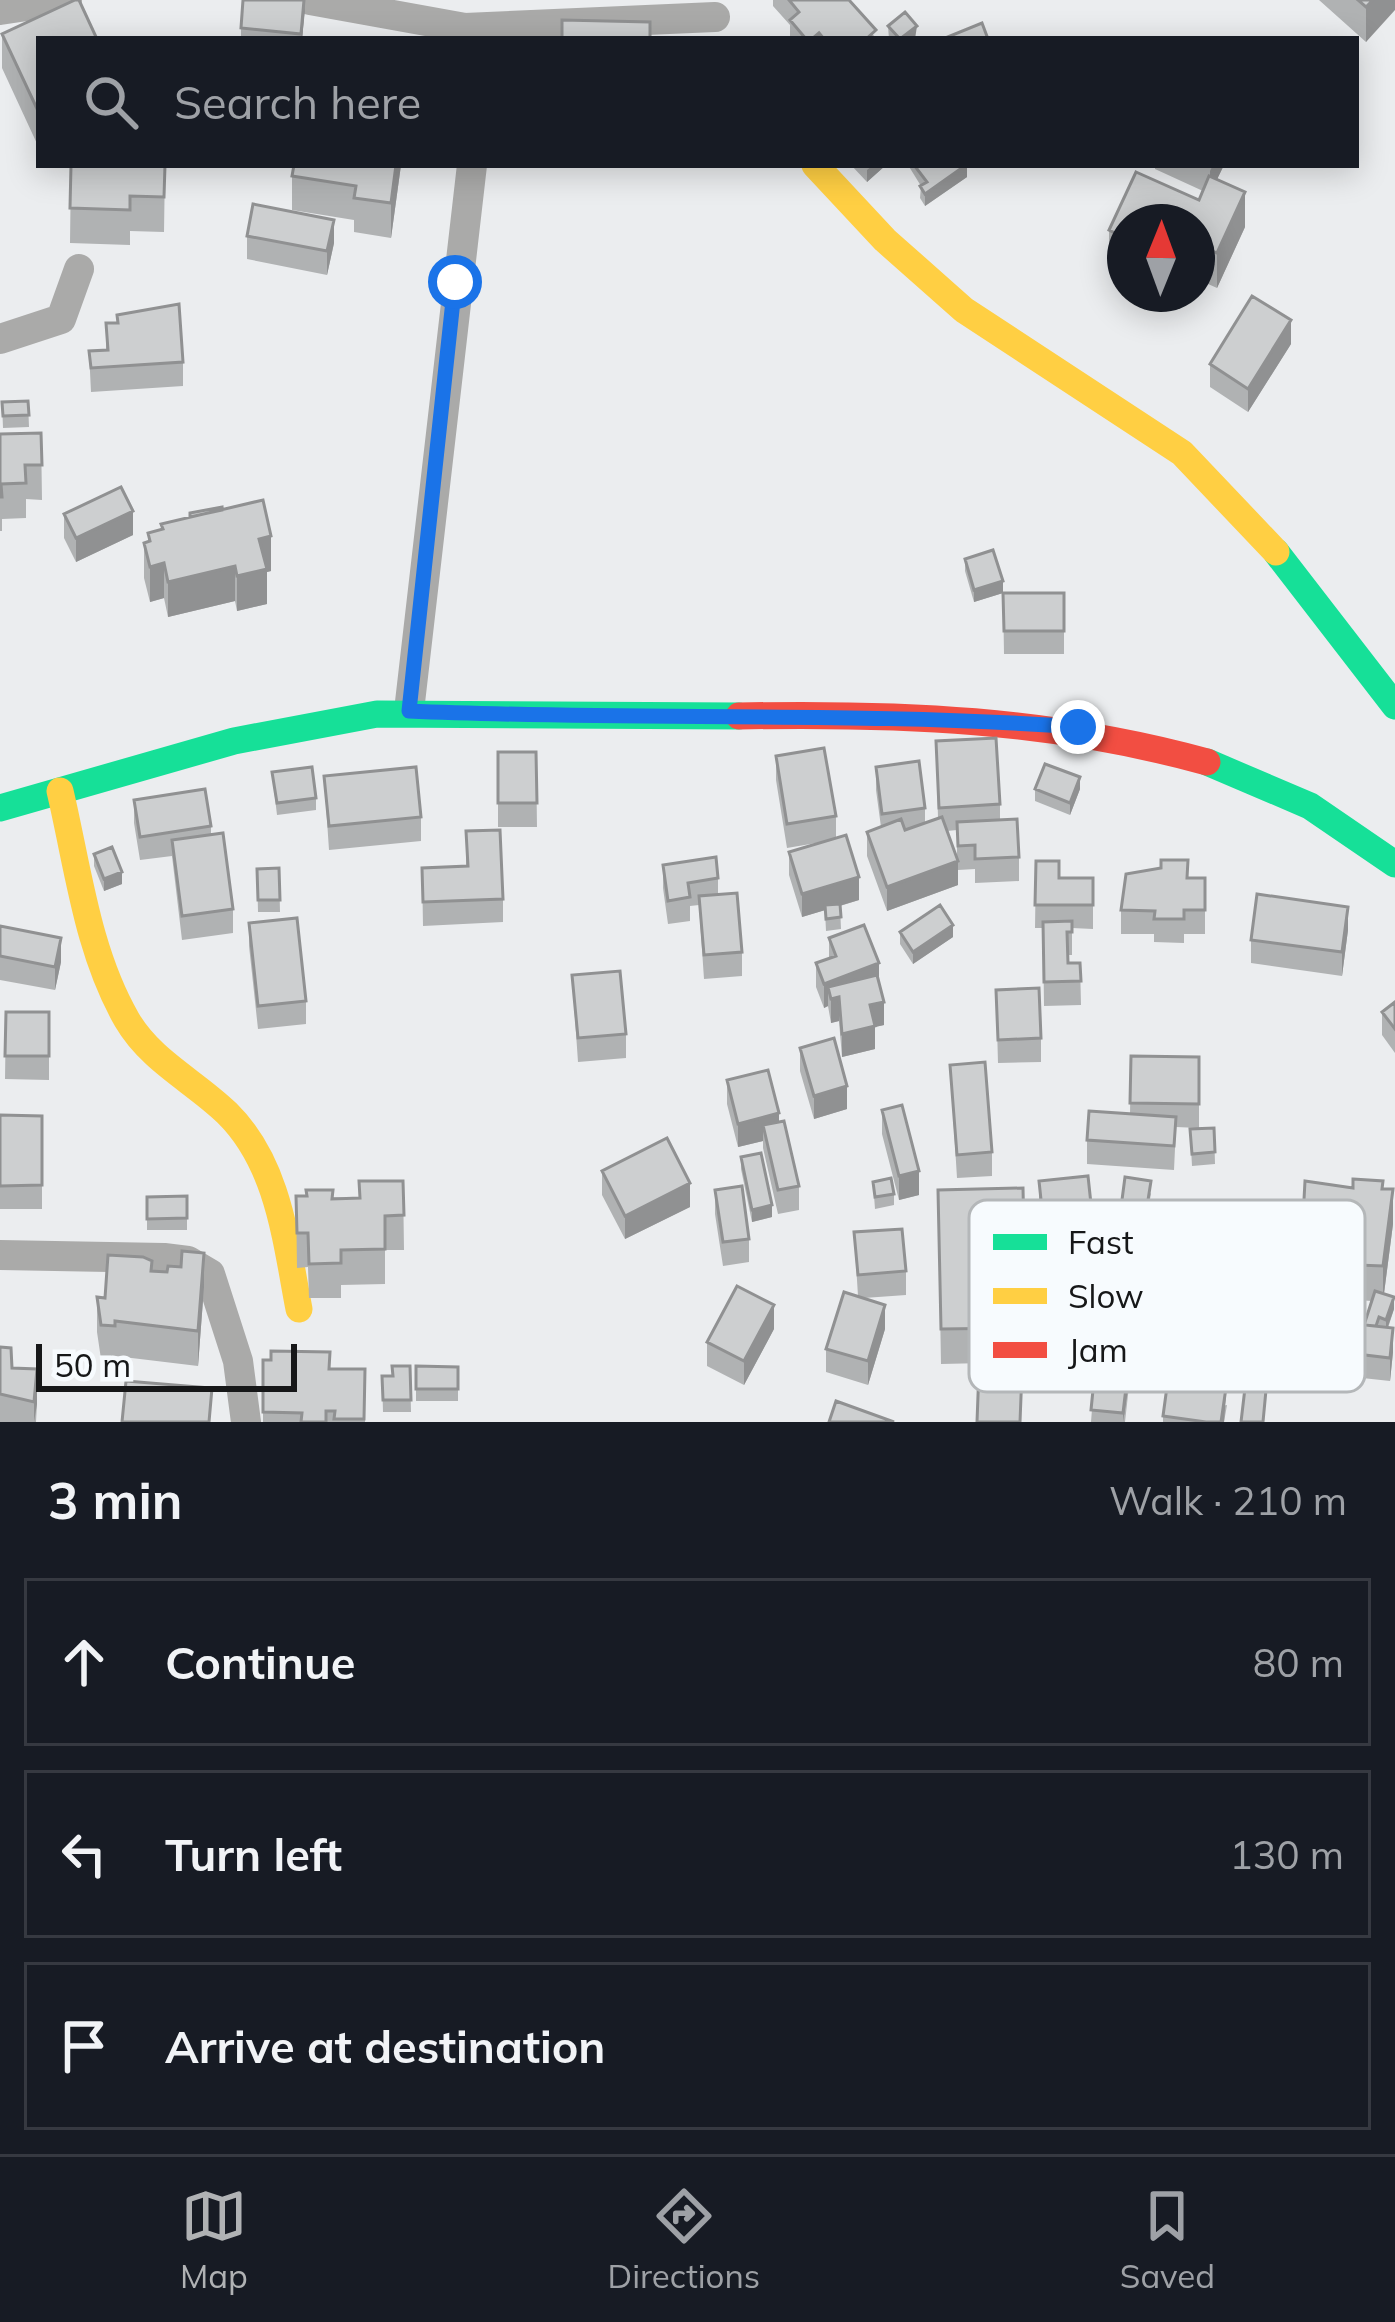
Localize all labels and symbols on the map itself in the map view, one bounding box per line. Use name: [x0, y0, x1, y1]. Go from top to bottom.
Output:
north arrow: [1107, 204, 1215, 312]
route start: [428, 255, 482, 309]
route end: [1051, 700, 1105, 754]
legend: [969, 1200, 1365, 1392]
text: Fast: [1068, 1221, 1133, 1262]
text: Slow: [1068, 1275, 1144, 1316]
text: Jam: [1068, 1329, 1128, 1370]
scale bar: [36, 1338, 297, 1391]

